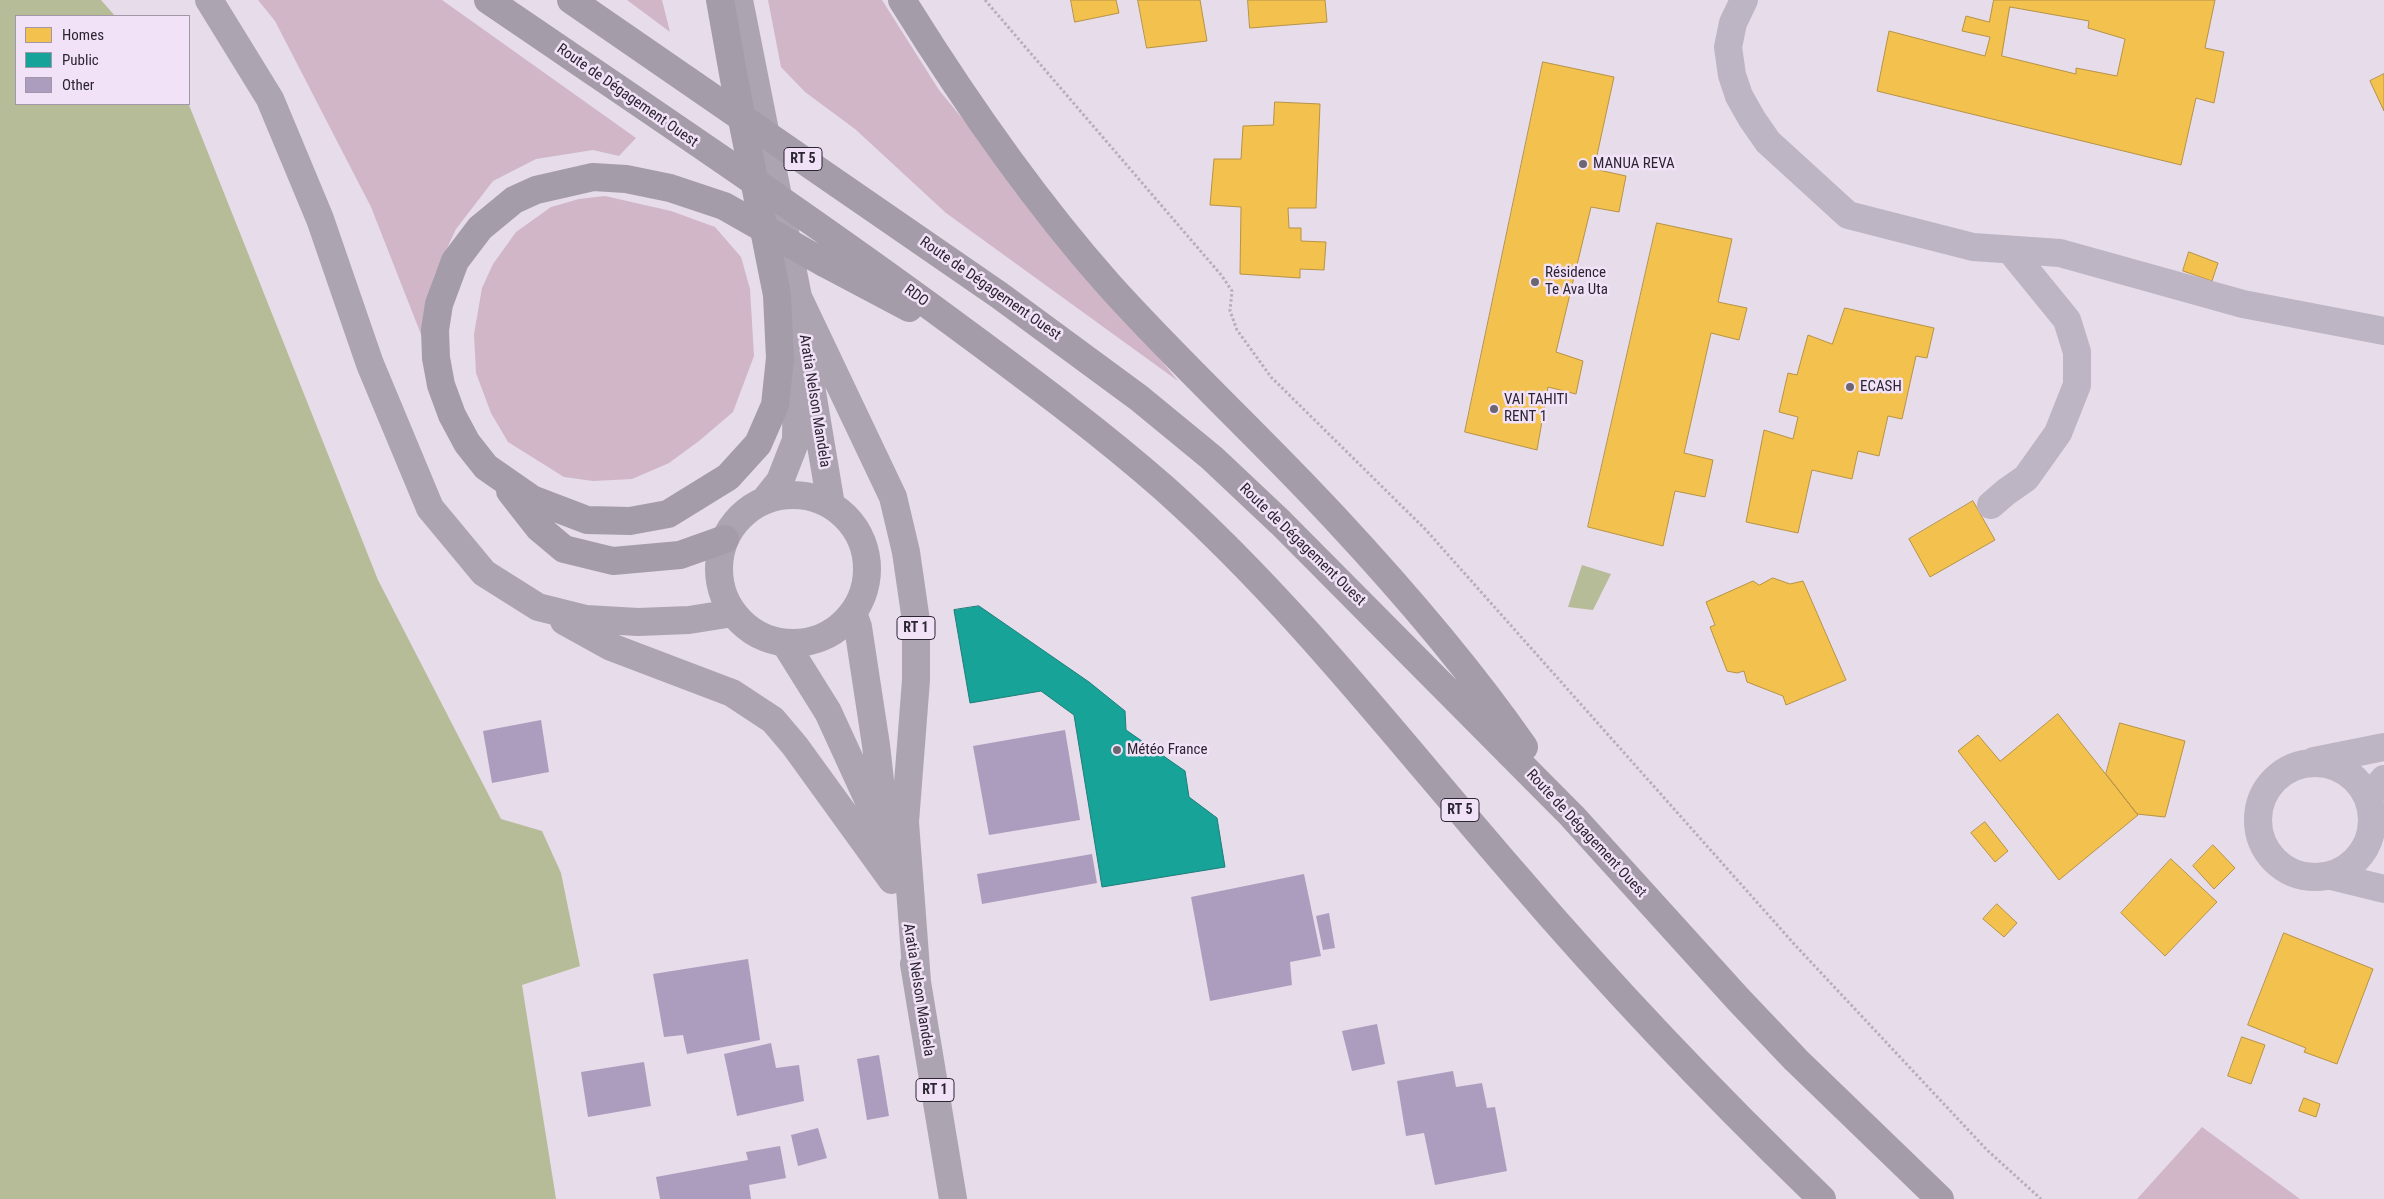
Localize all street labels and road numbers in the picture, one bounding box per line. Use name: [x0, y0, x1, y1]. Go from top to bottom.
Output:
street label: Route de Dégagement Ouest: [553, 40, 701, 152]
road number: RT 5: [784, 148, 822, 170]
street label: Route de Dégagement Ouest: [916, 233, 1064, 345]
street label: RDO: [900, 281, 932, 311]
street label: Aratia Nelson Mandela: [795, 333, 833, 469]
street label: Route de Dégagement Ouest: [1235, 480, 1369, 610]
road number: RT 1: [897, 616, 935, 640]
street label: Route de Dégagement Ouest: [1522, 766, 1650, 902]
road number: RT 5: [1441, 798, 1479, 822]
street label: Aratia Nelson Mandela: [899, 922, 937, 1058]
road number: RT 1: [916, 1078, 954, 1102]

